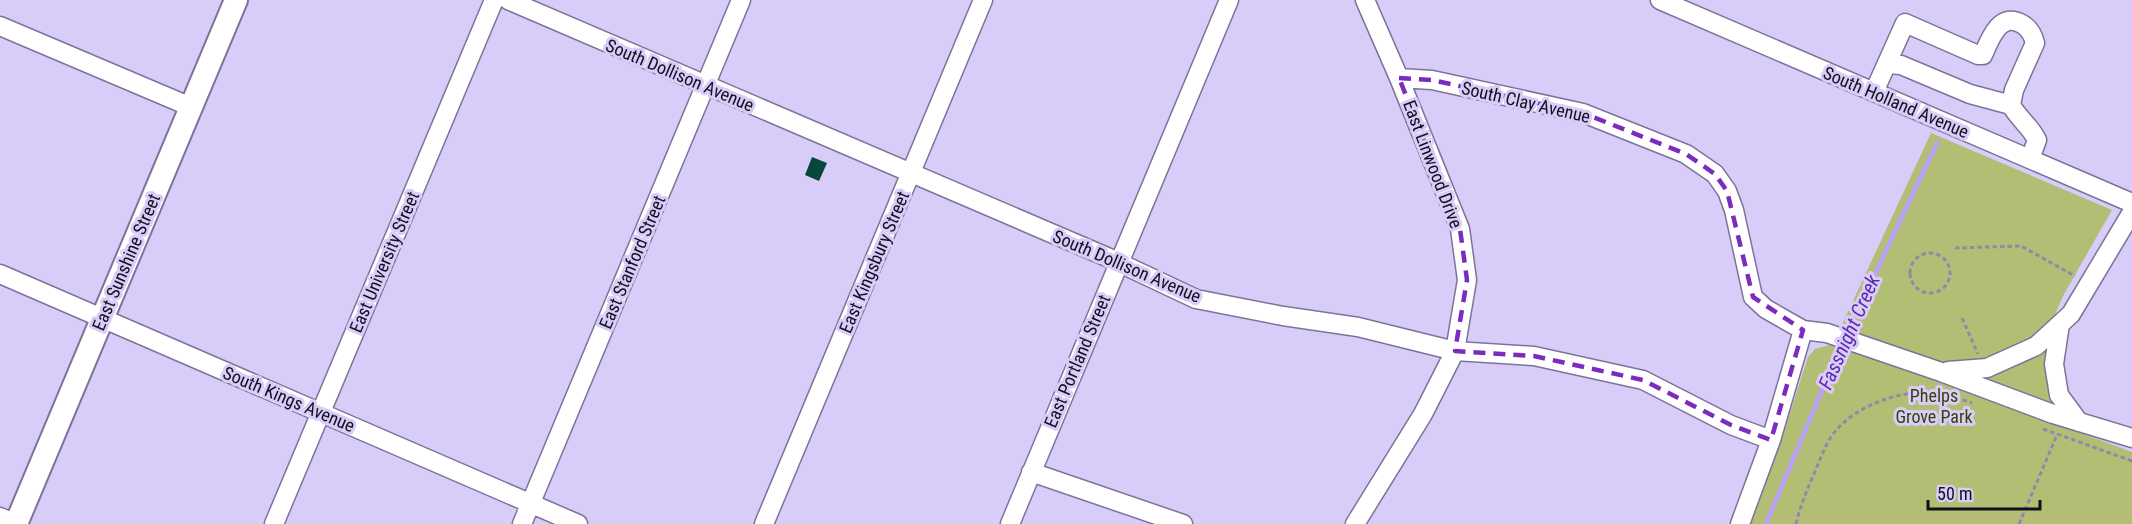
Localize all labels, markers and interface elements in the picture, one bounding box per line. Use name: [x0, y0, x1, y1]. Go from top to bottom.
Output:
street label: South Dollison Avenue: [603, 34, 757, 116]
street label: South Holland Avenue: [1820, 62, 1972, 142]
street label: South Clay Avenue: [1460, 77, 1592, 127]
street label: East Linwood Drive: [1399, 97, 1467, 231]
street label: East University Street: [345, 188, 423, 336]
street label: East Kingsbury Street: [835, 188, 913, 336]
street label: East Sunshine Street: [88, 190, 164, 334]
street label: East Stanford Street: [594, 192, 670, 332]
street label: South Dollison Avenue: [1050, 225, 1204, 307]
water label: Fassnight Creek: [1813, 270, 1885, 393]
street label: East Portland Street: [1040, 291, 1114, 431]
street label: South Kings Avenue: [220, 362, 358, 436]
park label: Phelps Grove Park: [1895, 385, 1973, 427]
scale bar: [1928, 473, 2040, 511]
text: 50 m: [1937, 483, 1972, 504]

